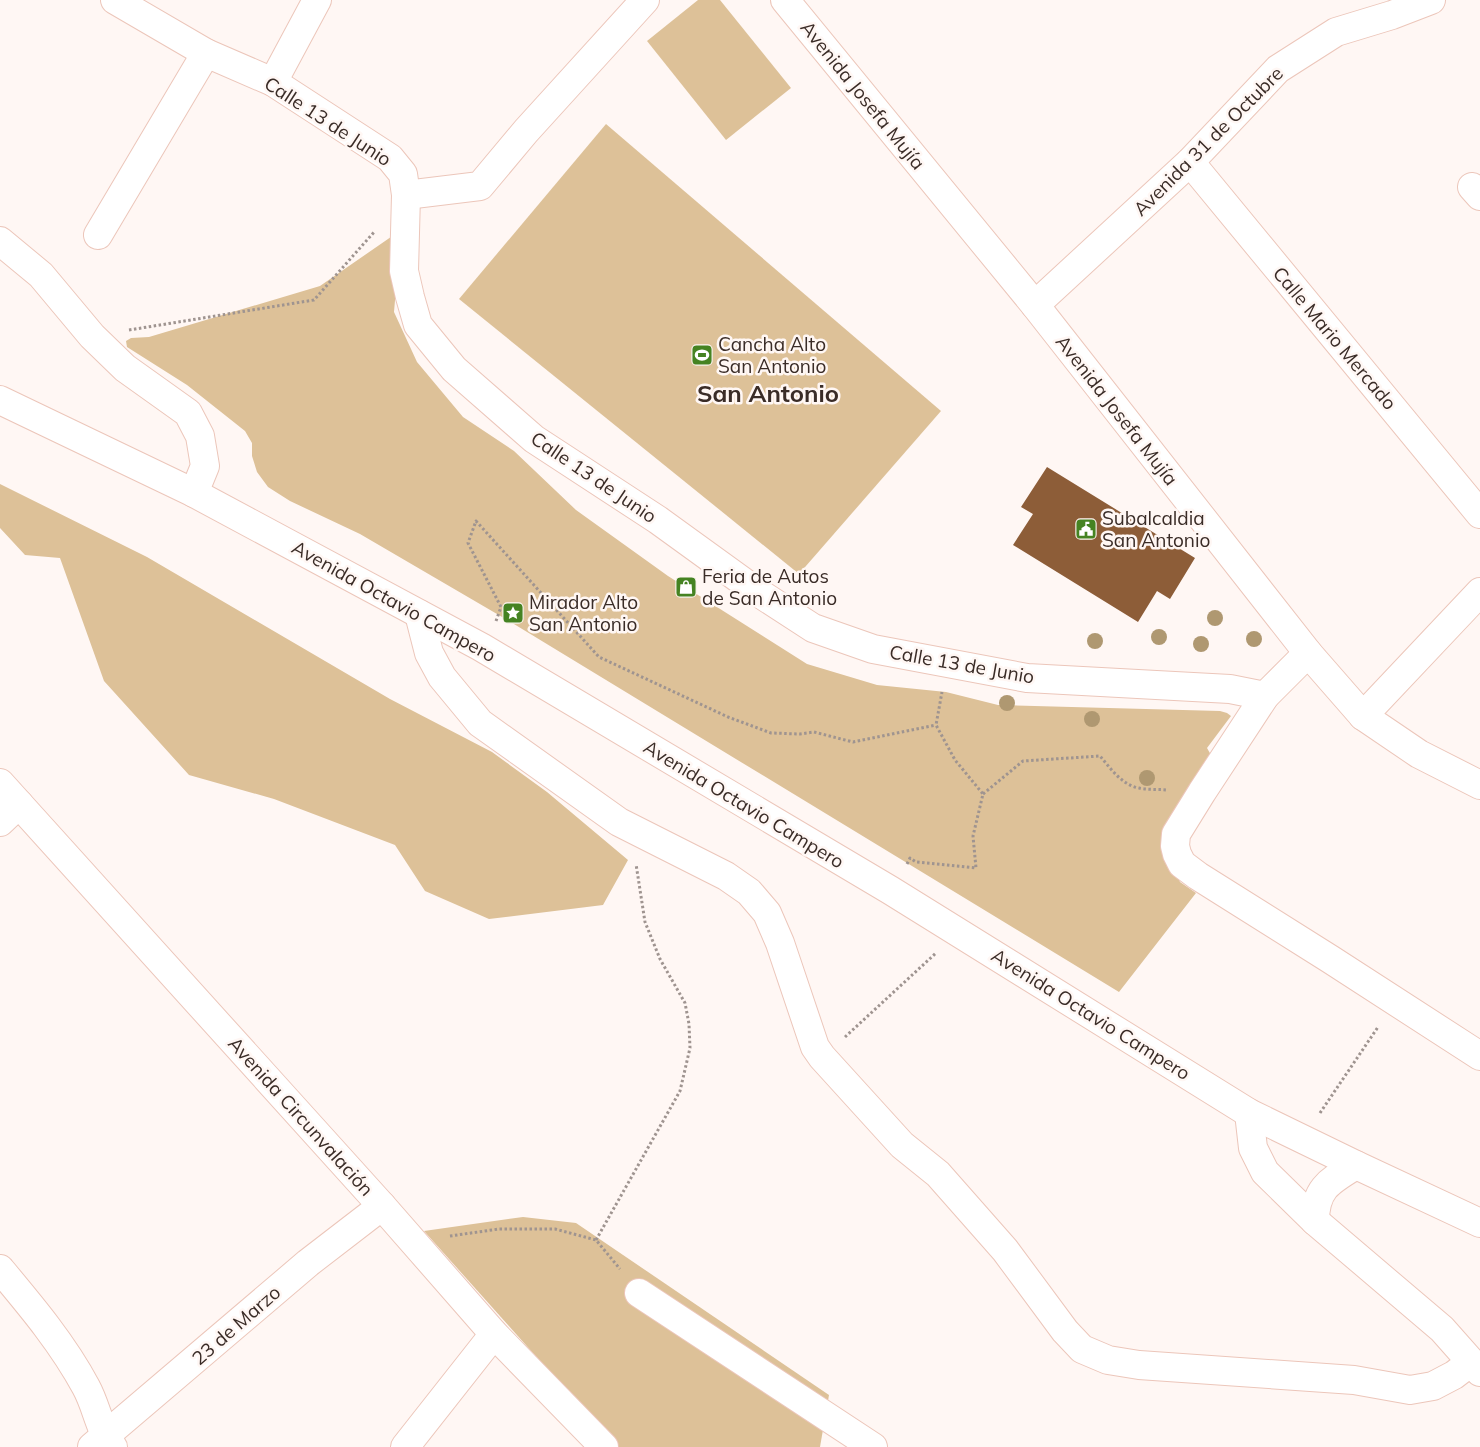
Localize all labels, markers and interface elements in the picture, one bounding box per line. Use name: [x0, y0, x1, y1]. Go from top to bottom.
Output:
street label: Avenida Josefa Mujía: [796, 16, 930, 174]
street label: Avenida 31 de Octubre: [1128, 61, 1288, 221]
street label: Calle 13 de Junio: [260, 71, 396, 171]
street label: Calle Mario Mercado: [1268, 261, 1402, 415]
street label: Avenida Josefa Mujía: [1051, 330, 1183, 490]
place label: Cancha Alto San Antonio: [718, 332, 826, 378]
sports icon: Cancha Alto San Antonio: [690, 343, 714, 367]
district label: San Antonio: [697, 378, 839, 408]
street label: Calle 13 de Junio: [527, 426, 661, 528]
place label: Subalcaldia San Antonio: [1102, 506, 1210, 552]
public building icon: Subalcaldia San Antonio: [1074, 517, 1098, 541]
street label: Avenida Octavio Campero: [288, 535, 500, 667]
place label: Feria de Autos de San Antonio: [702, 564, 837, 610]
shop icon: Feria de Autos de San Antonio: [674, 575, 698, 599]
place label: Mirador Alto San Antonio: [529, 590, 638, 636]
place icon: Mirador Alto San Antonio: [501, 601, 525, 625]
street label: Calle 13 de Junio: [888, 639, 1036, 689]
street label: Avenida Octavio Campero: [639, 735, 849, 873]
street label: Avenida Octavio Campero: [987, 943, 1195, 1085]
street label: Avenida Circunvalación: [223, 1031, 379, 1201]
street label: 23 de Marzo: [187, 1280, 285, 1370]

